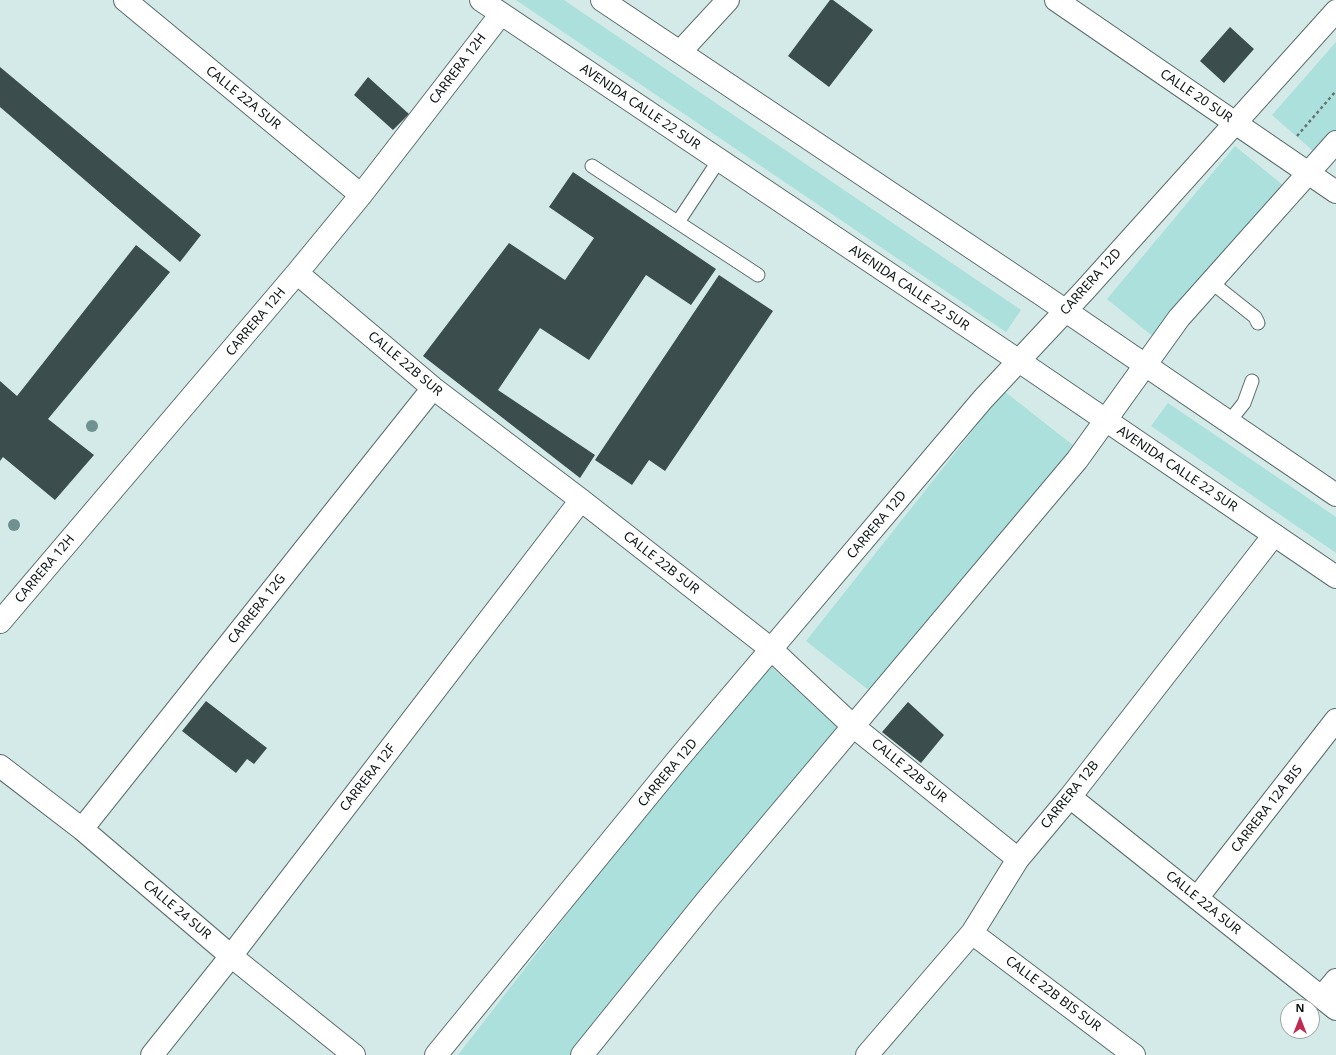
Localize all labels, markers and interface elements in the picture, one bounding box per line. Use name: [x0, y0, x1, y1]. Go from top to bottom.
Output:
street label: CARRERA 12H: [426, 31, 490, 107]
street label: AVENIDA CALLE 22 SUR: [577, 61, 703, 153]
street label: CALLE 22A SUR: [202, 63, 284, 133]
street label: CALLE 20 SUR: [1157, 66, 1235, 126]
street label: AVENIDA CALLE 22 SUR: [846, 242, 972, 334]
street label: CARRERA 12D: [1057, 246, 1125, 318]
street label: CARRERA 12H: [223, 285, 289, 359]
street label: CALLE 22B SUR: [365, 328, 445, 400]
street label: AVENIDA CALLE 22 SUR: [1114, 423, 1240, 515]
street label: CARRERA 12D: [844, 488, 910, 562]
street label: CALLE 22B SUR: [620, 528, 702, 598]
street label: CARRERA 12H: [12, 532, 78, 606]
street label: CARRERA 12G: [225, 571, 289, 647]
street label: CARRERA 12D: [635, 736, 701, 810]
street label: CALLE 22B SUR: [868, 736, 950, 806]
street label: CARRERA 12F: [337, 741, 399, 815]
street label: CARRERA 12B: [1038, 758, 1102, 832]
street label: CARRERA 12A BIS: [1228, 762, 1306, 856]
street label: CALLE 22A SUR: [1162, 868, 1244, 938]
street label: CALLE 24 SUR: [140, 877, 214, 943]
street label: CALLE 22B BIS SUR: [1002, 953, 1104, 1035]
north arrow: [1280, 999, 1320, 1039]
text: N: [1296, 1000, 1304, 1015]

